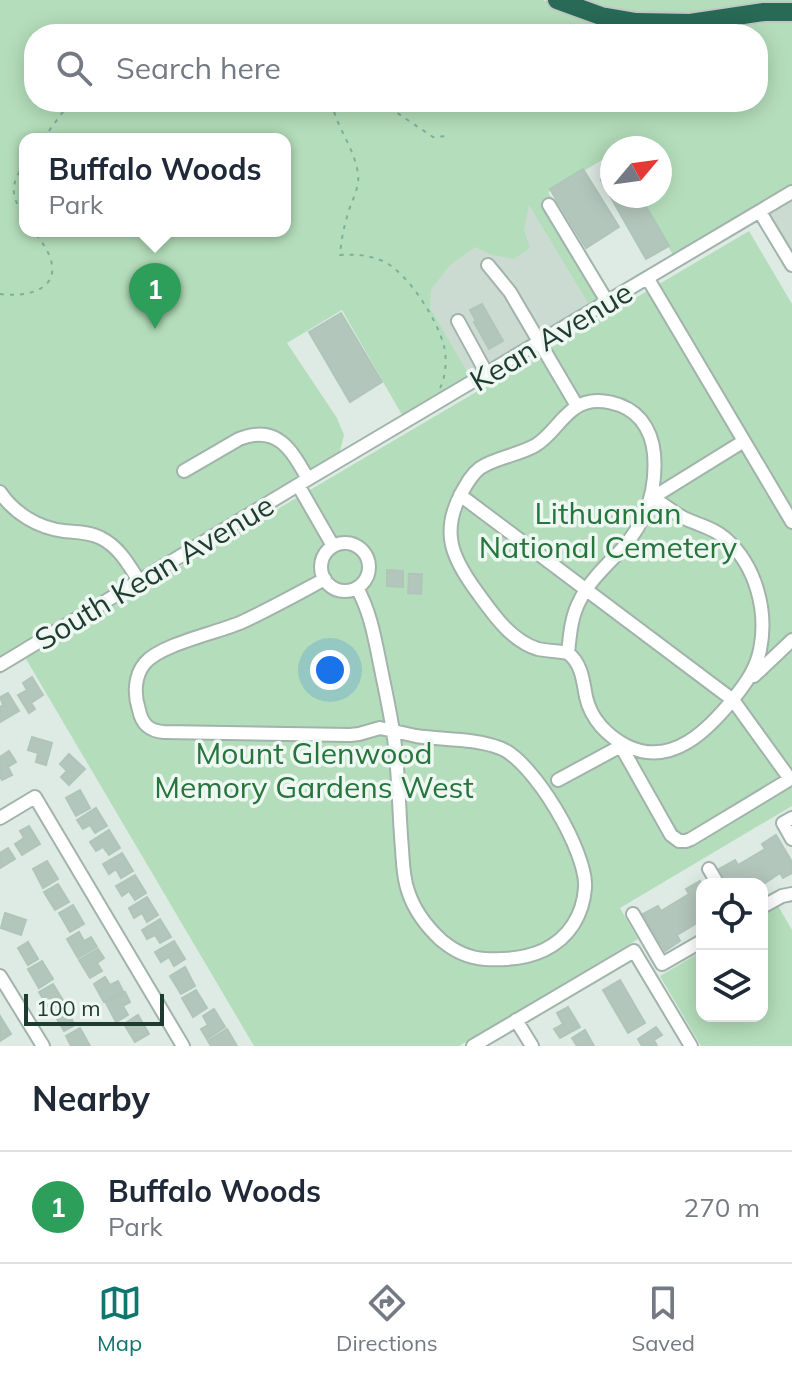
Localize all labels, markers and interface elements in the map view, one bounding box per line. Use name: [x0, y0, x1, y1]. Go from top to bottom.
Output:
search box: [24, 24, 768, 112]
icon: search: [52, 46, 96, 90]
text: Search here: [116, 49, 281, 87]
popup: [19, 133, 291, 237]
north arrow: [600, 136, 672, 208]
text: Buffalo Woods: [48, 150, 262, 188]
text: Park: [48, 188, 103, 221]
pin: 1: [129, 263, 181, 329]
street label: Kean Avenue: [463, 273, 639, 399]
street label: South Kean Avenue: [28, 486, 280, 658]
park label: Lithuanian National Cemetery: [479, 494, 737, 566]
your location: [310, 650, 350, 690]
park label: Mount Glenwood Memory Gardens West: [154, 734, 474, 806]
map controls: [696, 878, 768, 1022]
button: locate: [696, 878, 768, 950]
button: layers: [696, 950, 768, 1022]
scale bar: [24, 990, 164, 1026]
text: 100 m: [36, 994, 101, 1022]
text: Nearby: [32, 1077, 150, 1120]
text: Buffalo Woods: [108, 1172, 321, 1210]
text: 1: [50, 1191, 66, 1224]
text: 270 m: [684, 1191, 760, 1224]
text: Park: [108, 1210, 163, 1243]
tab: Map: [97, 1281, 142, 1357]
tab: Directions: [336, 1281, 438, 1357]
tab: Saved: [632, 1281, 695, 1357]

